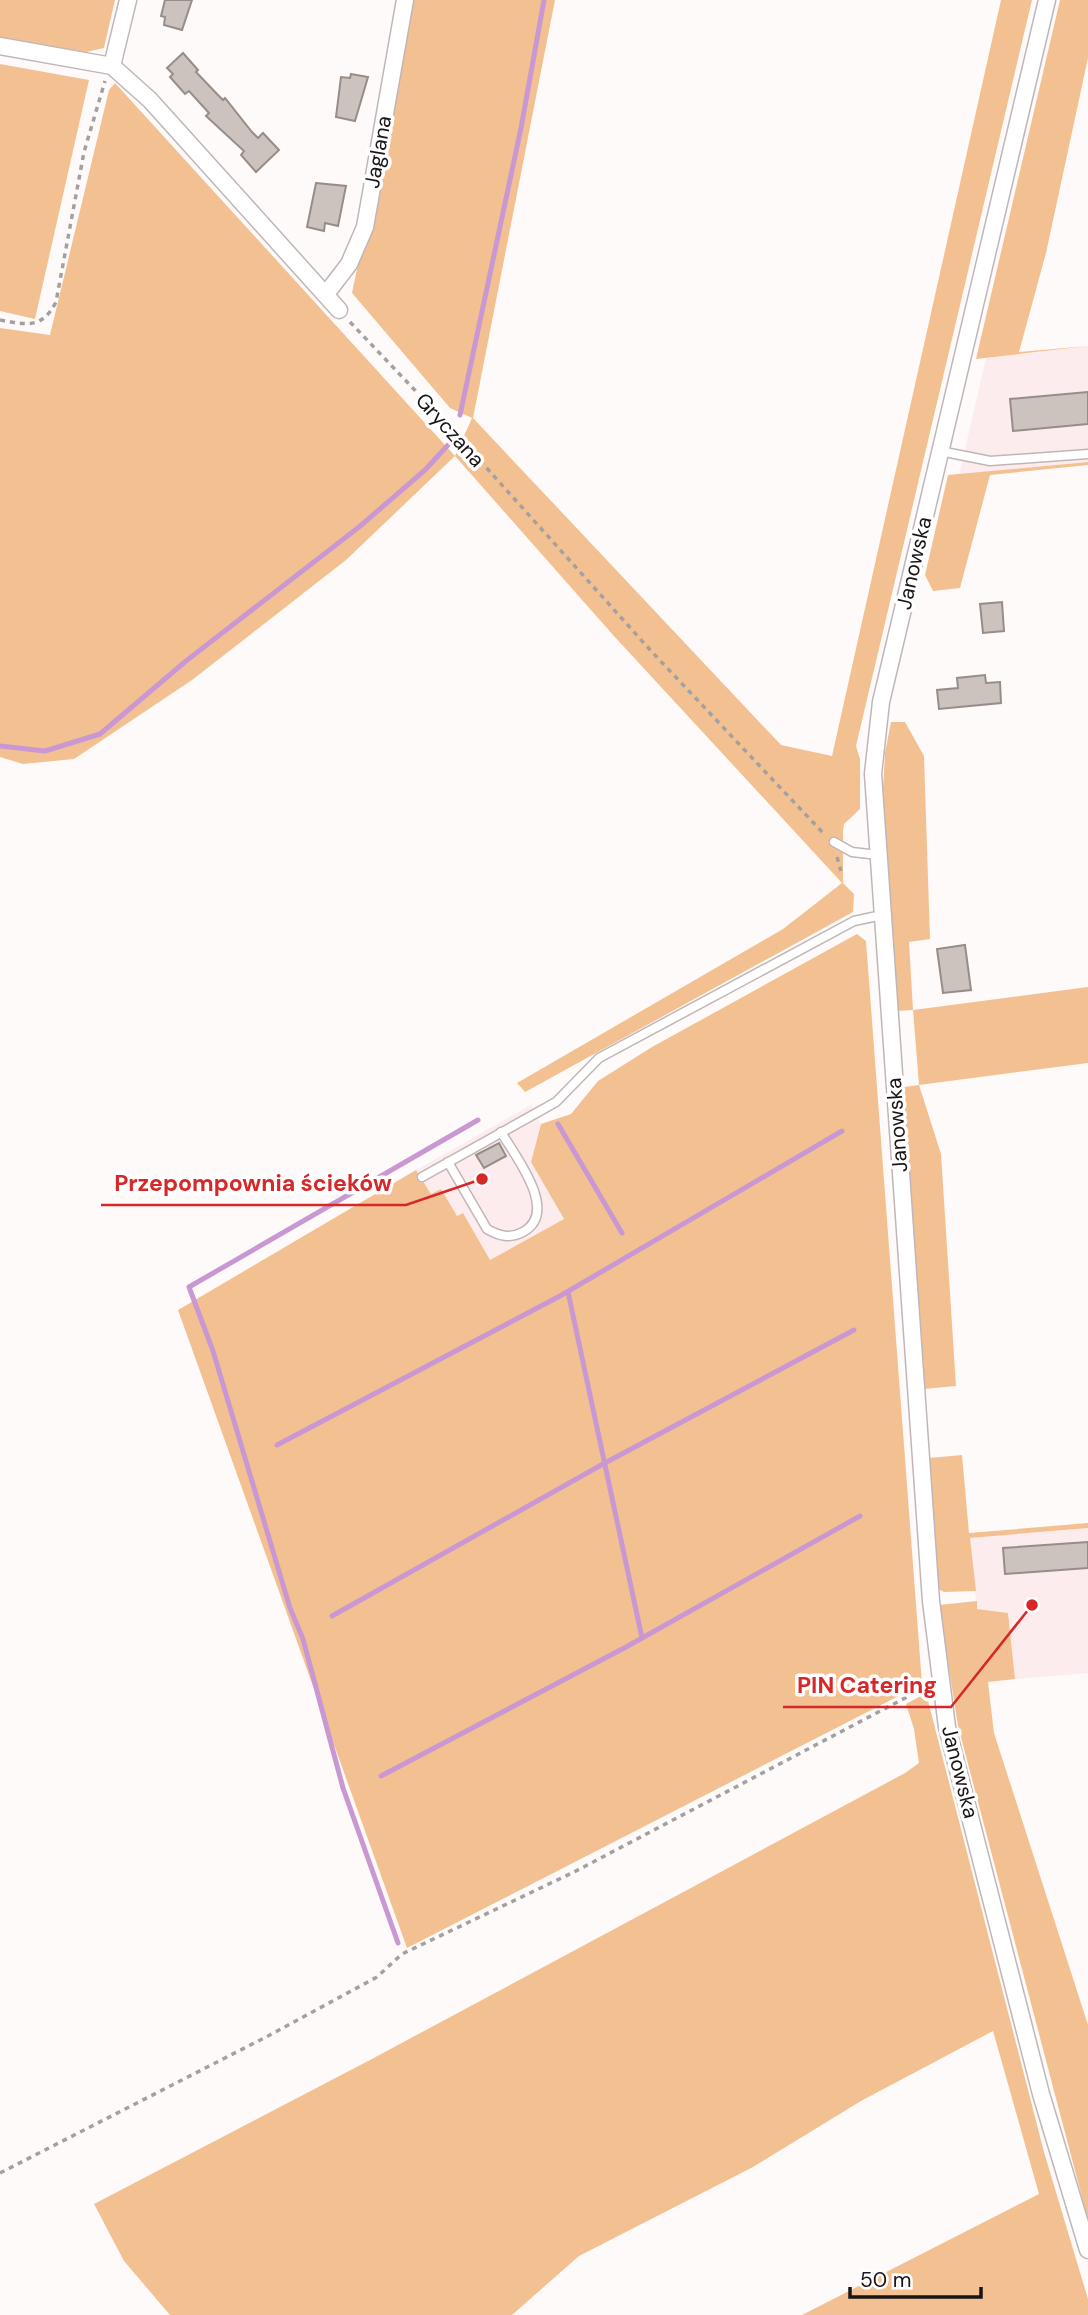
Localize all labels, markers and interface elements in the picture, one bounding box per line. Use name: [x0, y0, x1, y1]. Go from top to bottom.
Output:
street label: Jaglana: [358, 114, 398, 190]
street label: Gryczana: [409, 387, 491, 473]
street label: Janowska: [890, 514, 938, 612]
street label: Janowska: [880, 1077, 914, 1173]
callout: Przepompownia ścieków: [101, 1161, 406, 1205]
text: Przepompownia ścieków: [114, 1168, 392, 1198]
callout: PIN Catering: [783, 1663, 951, 1707]
text: PIN Catering: [797, 1670, 937, 1700]
street label: Janowska: [935, 1723, 985, 1821]
scale bar: [850, 2256, 981, 2300]
text: 50 m: [860, 2266, 911, 2294]

